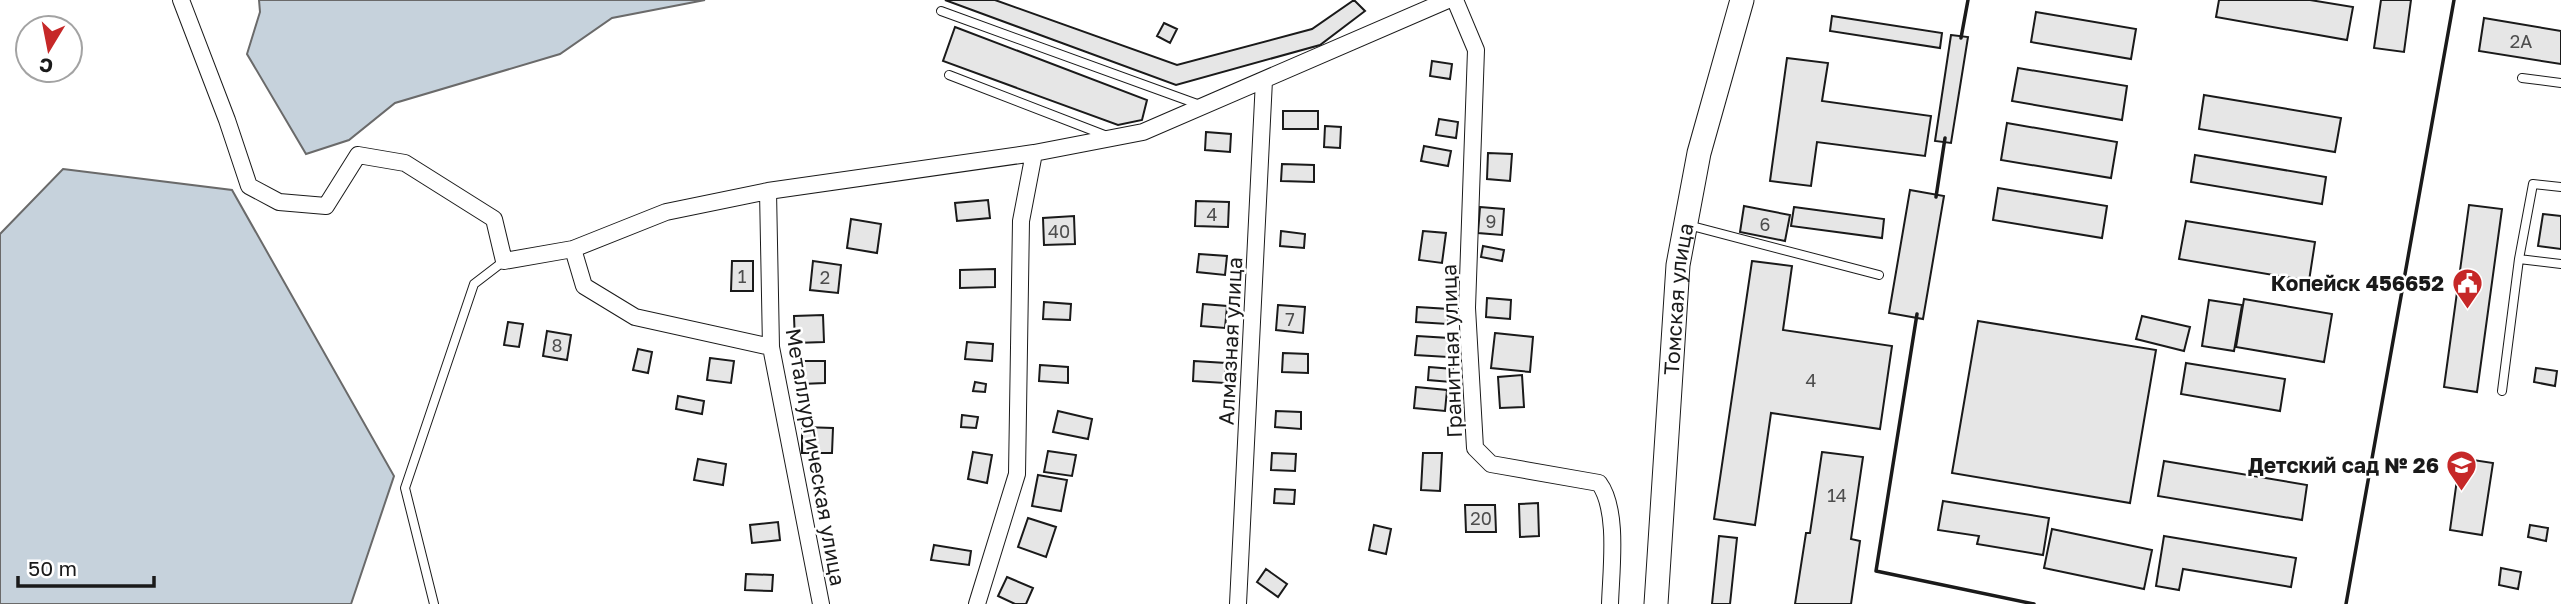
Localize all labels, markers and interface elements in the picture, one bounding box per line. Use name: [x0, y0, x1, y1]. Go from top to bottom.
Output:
north arrow: [14, 14, 84, 84]
house number: 2А: [2510, 30, 2532, 52]
text: С: [37, 54, 55, 79]
house number: 4: [1207, 203, 1218, 225]
house number: 9: [1486, 210, 1496, 232]
house number: 6: [1760, 213, 1770, 235]
house number: 40: [1048, 220, 1070, 242]
street label: Томская улица: [1658, 221, 1699, 376]
street label: Алмазная улица: [1213, 256, 1247, 426]
street label: Гранитная улица: [1435, 264, 1467, 438]
house number: 1: [738, 265, 747, 287]
house number: 2: [820, 266, 830, 288]
public building icon: Копейск 456652: [2450, 266, 2484, 310]
place label: Копейск 456652: [2271, 270, 2444, 296]
house number: 7: [1285, 308, 1295, 330]
street label: Металлургическая улица: [781, 326, 851, 588]
house number: 8: [552, 334, 562, 356]
house number: 4: [1806, 369, 1817, 391]
school or university icon: Детский сад № 26: [2445, 448, 2479, 492]
place label: Детский сад № 26: [2248, 452, 2439, 478]
house number: 14: [1827, 484, 1847, 506]
house number: 20: [1470, 507, 1492, 529]
scale bar: [18, 544, 154, 588]
text: 50 m: [28, 555, 77, 581]

